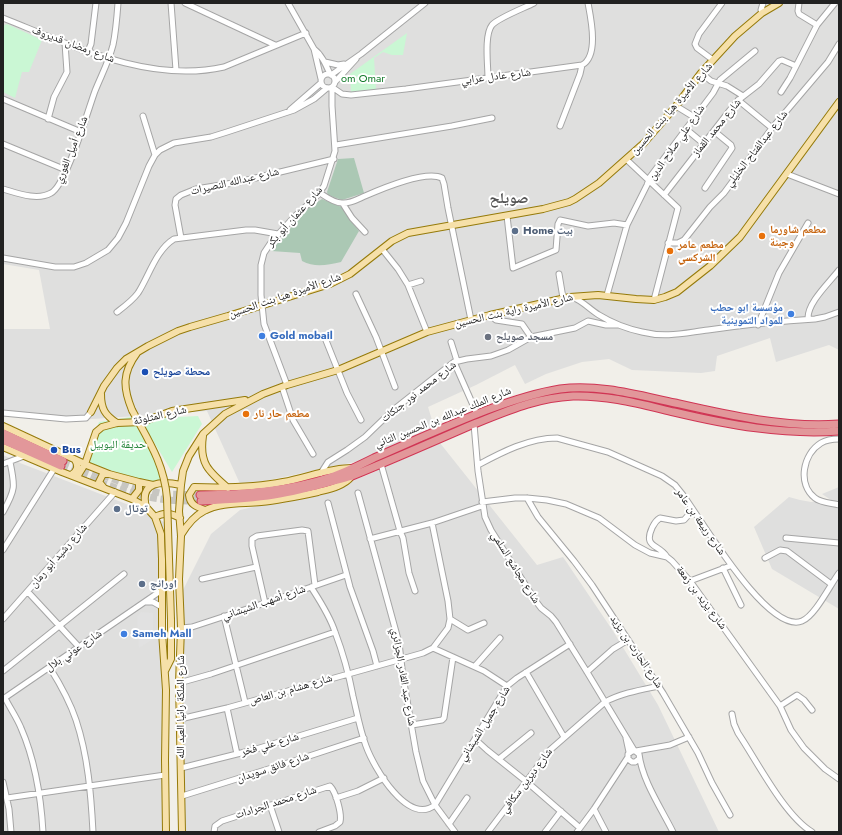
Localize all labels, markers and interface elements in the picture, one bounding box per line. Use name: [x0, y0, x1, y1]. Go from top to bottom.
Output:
street label: شارع رمضان قديروف: [30, 24, 116, 66]
street label: شارع الأميرة هيا بنت الحسين: [628, 60, 716, 158]
street label: شارع عادل عرابي: [460, 66, 532, 88]
park label: om Omar: [341, 72, 385, 86]
street label: شارع محمد القماز: [690, 96, 744, 160]
street label: شارع علي صلاح الدين: [646, 103, 708, 183]
street label: شارع عبدالفتاح الخليلي: [723, 108, 791, 190]
street label: شارع أميل الغوري: [53, 114, 91, 186]
street label: شارع عبدالله النصيرات: [190, 165, 280, 199]
street label: شارع عثمان أبو بكر: [264, 184, 326, 250]
district label: صويلح: [490, 190, 528, 208]
place label: مطعم شاورما وجبنة: [770, 223, 826, 249]
place label: Home بيت: [523, 224, 573, 238]
marker: Home بيت: [510, 226, 520, 236]
marker: مطعم شاورما وجبنة: [757, 231, 767, 241]
place label: مطعم عامر الشركسي: [678, 238, 724, 264]
marker: مطعم عامر الشركسي: [665, 246, 675, 256]
street label: شارع الأميرة هيا بنت الحسين: [227, 271, 343, 321]
street label: شارع الأميرة راية بنت الحسين: [454, 291, 574, 331]
place label: مؤسسة ابو حطب للمواد التموينية: [710, 301, 783, 327]
marker: مؤسسة ابو حطب للمواد التموينية: [786, 309, 796, 319]
place label: Gold mobail: [270, 329, 333, 343]
place label: مسجد صويلح: [496, 330, 553, 344]
marker: Gold mobail: [257, 331, 267, 341]
marker: مسجد صويلح: [483, 332, 493, 342]
street label: شارع محمد نور جنكات: [379, 359, 459, 425]
place label: محطة صويلح: [153, 365, 210, 379]
marker: محطة صويلح: [140, 367, 150, 377]
street label: شارع الملك عبدالله بن الحسين الثاني: [373, 385, 513, 451]
street label: شارع المثلوثة: [132, 403, 188, 429]
place label: مطعم حار نار: [254, 407, 309, 421]
marker: مطعم حار نار: [241, 409, 251, 419]
park label: حديقة اليوبيل: [90, 438, 146, 452]
place label: Bus: [62, 443, 81, 457]
marker: Bus: [49, 445, 59, 455]
street label: شارع ربيعة بن عامر: [672, 486, 728, 558]
place label: توتال: [125, 502, 148, 516]
marker: توتال: [112, 504, 122, 514]
street label: شارع رشيد أبو رمان: [28, 521, 90, 591]
street label: شارع مجاشع السلمي: [488, 530, 542, 606]
street label: شارع يزيد بن زمعة: [673, 564, 729, 632]
place label: اورانج: [150, 577, 177, 591]
marker: اورانج: [137, 579, 147, 589]
street label: شارع أشهب الشيشاني: [221, 583, 307, 623]
street label: شارع الحارث بن يزيد: [607, 613, 665, 691]
street label: شارع عوني بلال: [43, 627, 105, 675]
place label: Sameh Mall: [132, 627, 191, 641]
street label: شارع عبد القادر الجزائري: [388, 627, 418, 727]
marker: Sameh Mall: [119, 629, 129, 639]
street label: شارع الملكة رانيا العبد الله: [174, 655, 188, 759]
street label: شارع هشام بن العاص: [248, 672, 334, 708]
street label: شارع جميل الشيشاني: [457, 684, 513, 764]
street label: شارع علي فخر: [239, 730, 301, 760]
street label: شارع ديرين سكافي: [498, 746, 556, 816]
street label: شارع فائق سويدان: [235, 750, 311, 786]
street label: شارع محمد الجرادات: [234, 784, 318, 822]

